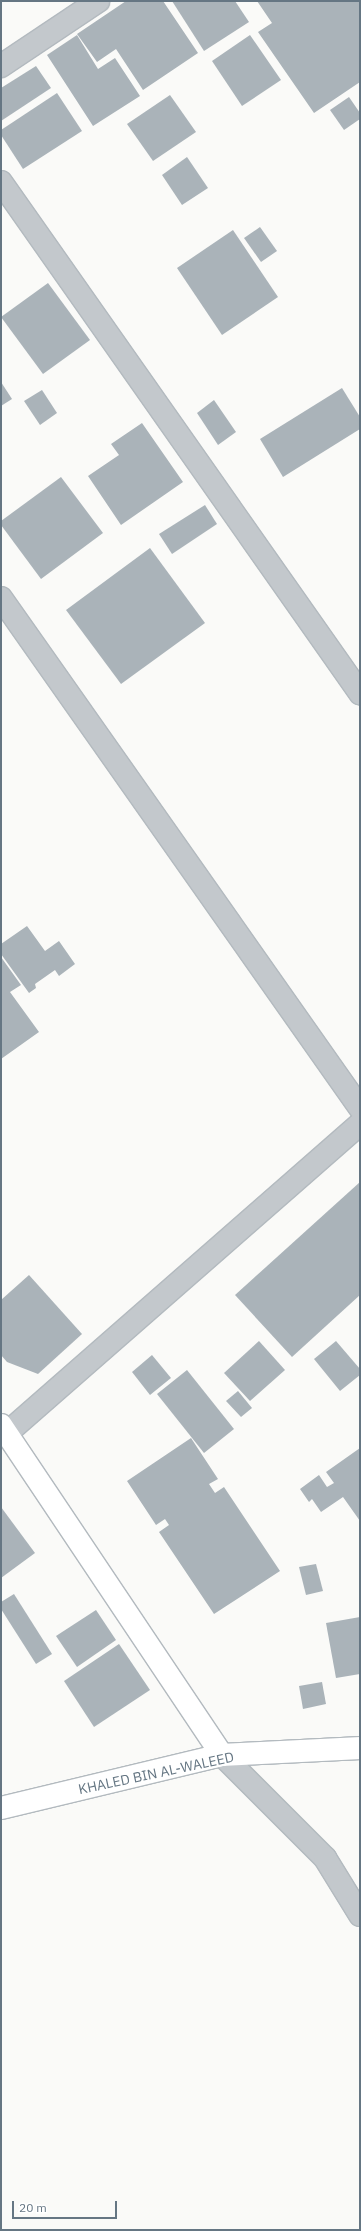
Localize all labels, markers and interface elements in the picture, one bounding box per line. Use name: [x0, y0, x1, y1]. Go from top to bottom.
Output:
street label: KHALED BIN AL-WALEED: [77, 1748, 235, 1798]
scale bar: [14, 2193, 119, 2219]
text: 20 m: [19, 2200, 47, 2215]

